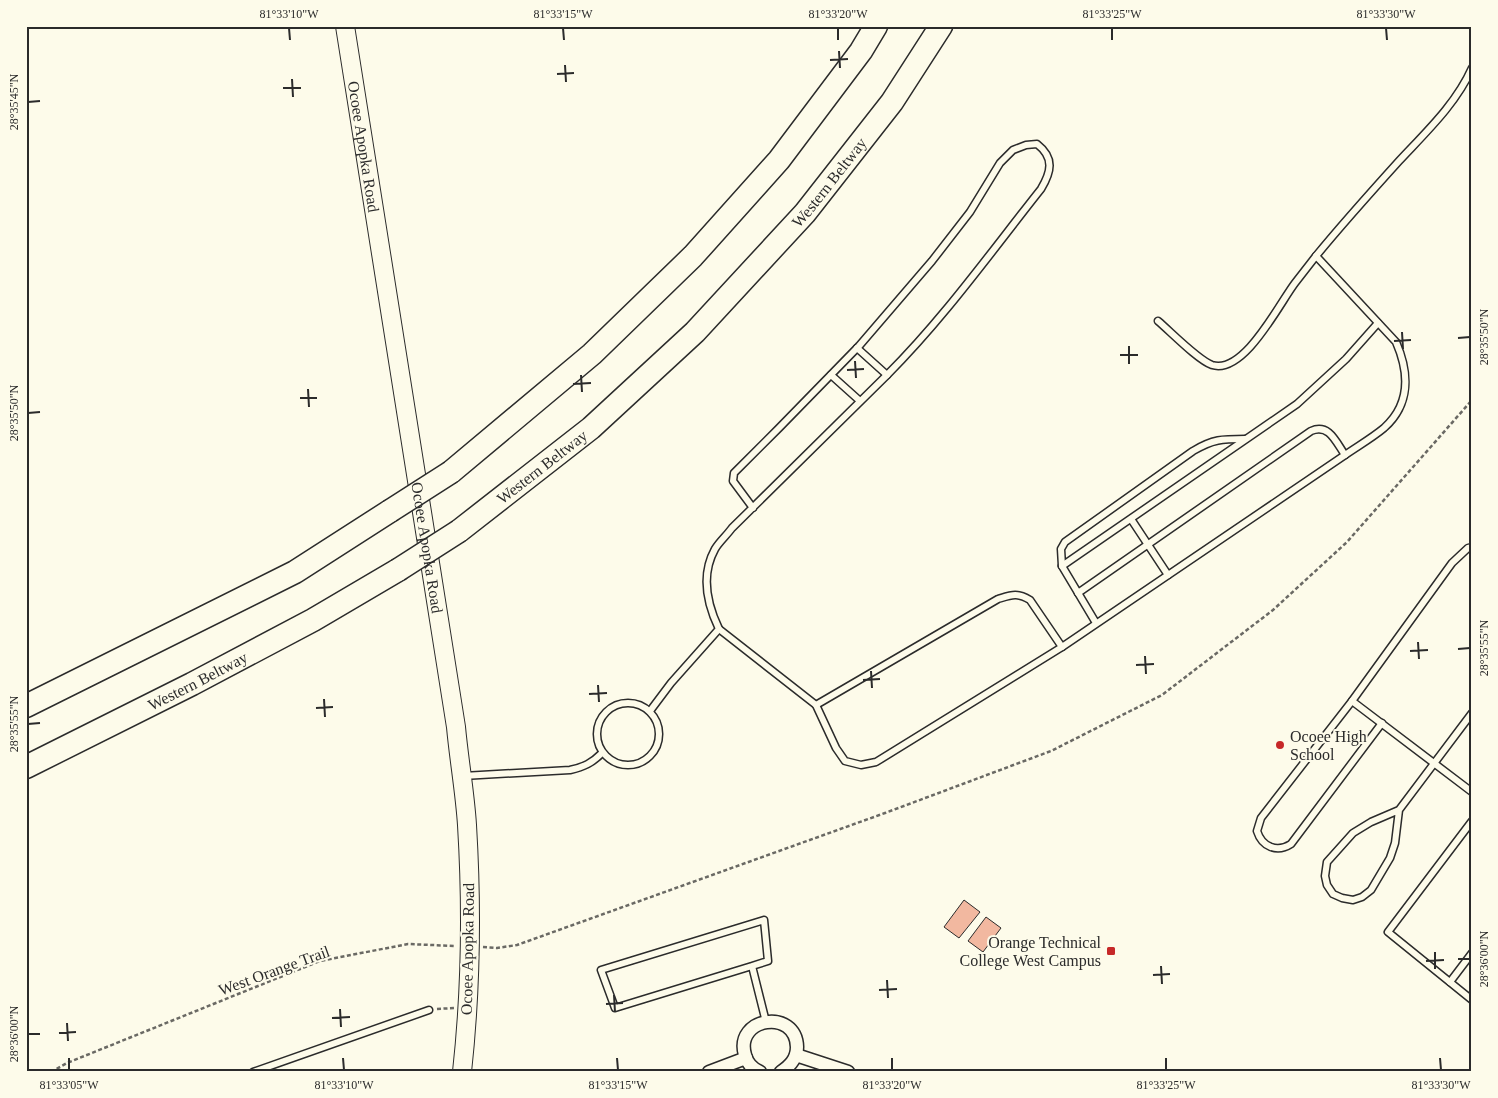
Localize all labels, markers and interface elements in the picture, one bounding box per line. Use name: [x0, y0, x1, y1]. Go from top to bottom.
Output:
text: 81°33'10"W: [259, 7, 319, 21]
text: 81°33'15"W: [533, 7, 593, 21]
text: 81°33'20"W: [808, 7, 868, 21]
text: 81°33'25"W: [1082, 7, 1142, 21]
text: 81°33'30"W: [1356, 7, 1416, 21]
text: 28°35'45"N: [7, 73, 21, 130]
street label: Ocoee Apopka Road: [345, 80, 382, 213]
street label: Western Beltway: [788, 134, 871, 231]
text: 28°35'50"N: [1477, 308, 1491, 365]
text: 28°35'50"N: [7, 384, 21, 441]
street label: Western Beltway: [494, 426, 591, 507]
street label: Ocoee Apopka Road: [408, 481, 446, 614]
text: 28°35'55"N: [1477, 619, 1491, 676]
street label: Western Beltway: [145, 648, 251, 714]
text: 28°35'55"N: [7, 695, 21, 752]
place label: Ocoee High School: [1290, 728, 1367, 763]
marker: Ocoee High School: [1274, 739, 1286, 751]
street label: Ocoee Apopka Road: [458, 883, 478, 1015]
text: 28°36'00"N: [1477, 930, 1491, 987]
place label: Orange Technical College West Campus: [959, 934, 1102, 970]
street label: West Orange Trail: [216, 942, 333, 999]
marker: Orange Technical College West Campus: [1105, 945, 1117, 957]
text: 28°36'00"N: [7, 1005, 21, 1062]
text: 81°33'05"W: [39, 1078, 99, 1092]
text: 81°33'10"W: [314, 1078, 374, 1092]
text: 81°33'15"W: [588, 1078, 648, 1092]
text: 81°33'20"W: [862, 1078, 922, 1092]
text: 81°33'25"W: [1136, 1078, 1196, 1092]
text: 81°33'30"W: [1411, 1078, 1471, 1092]

